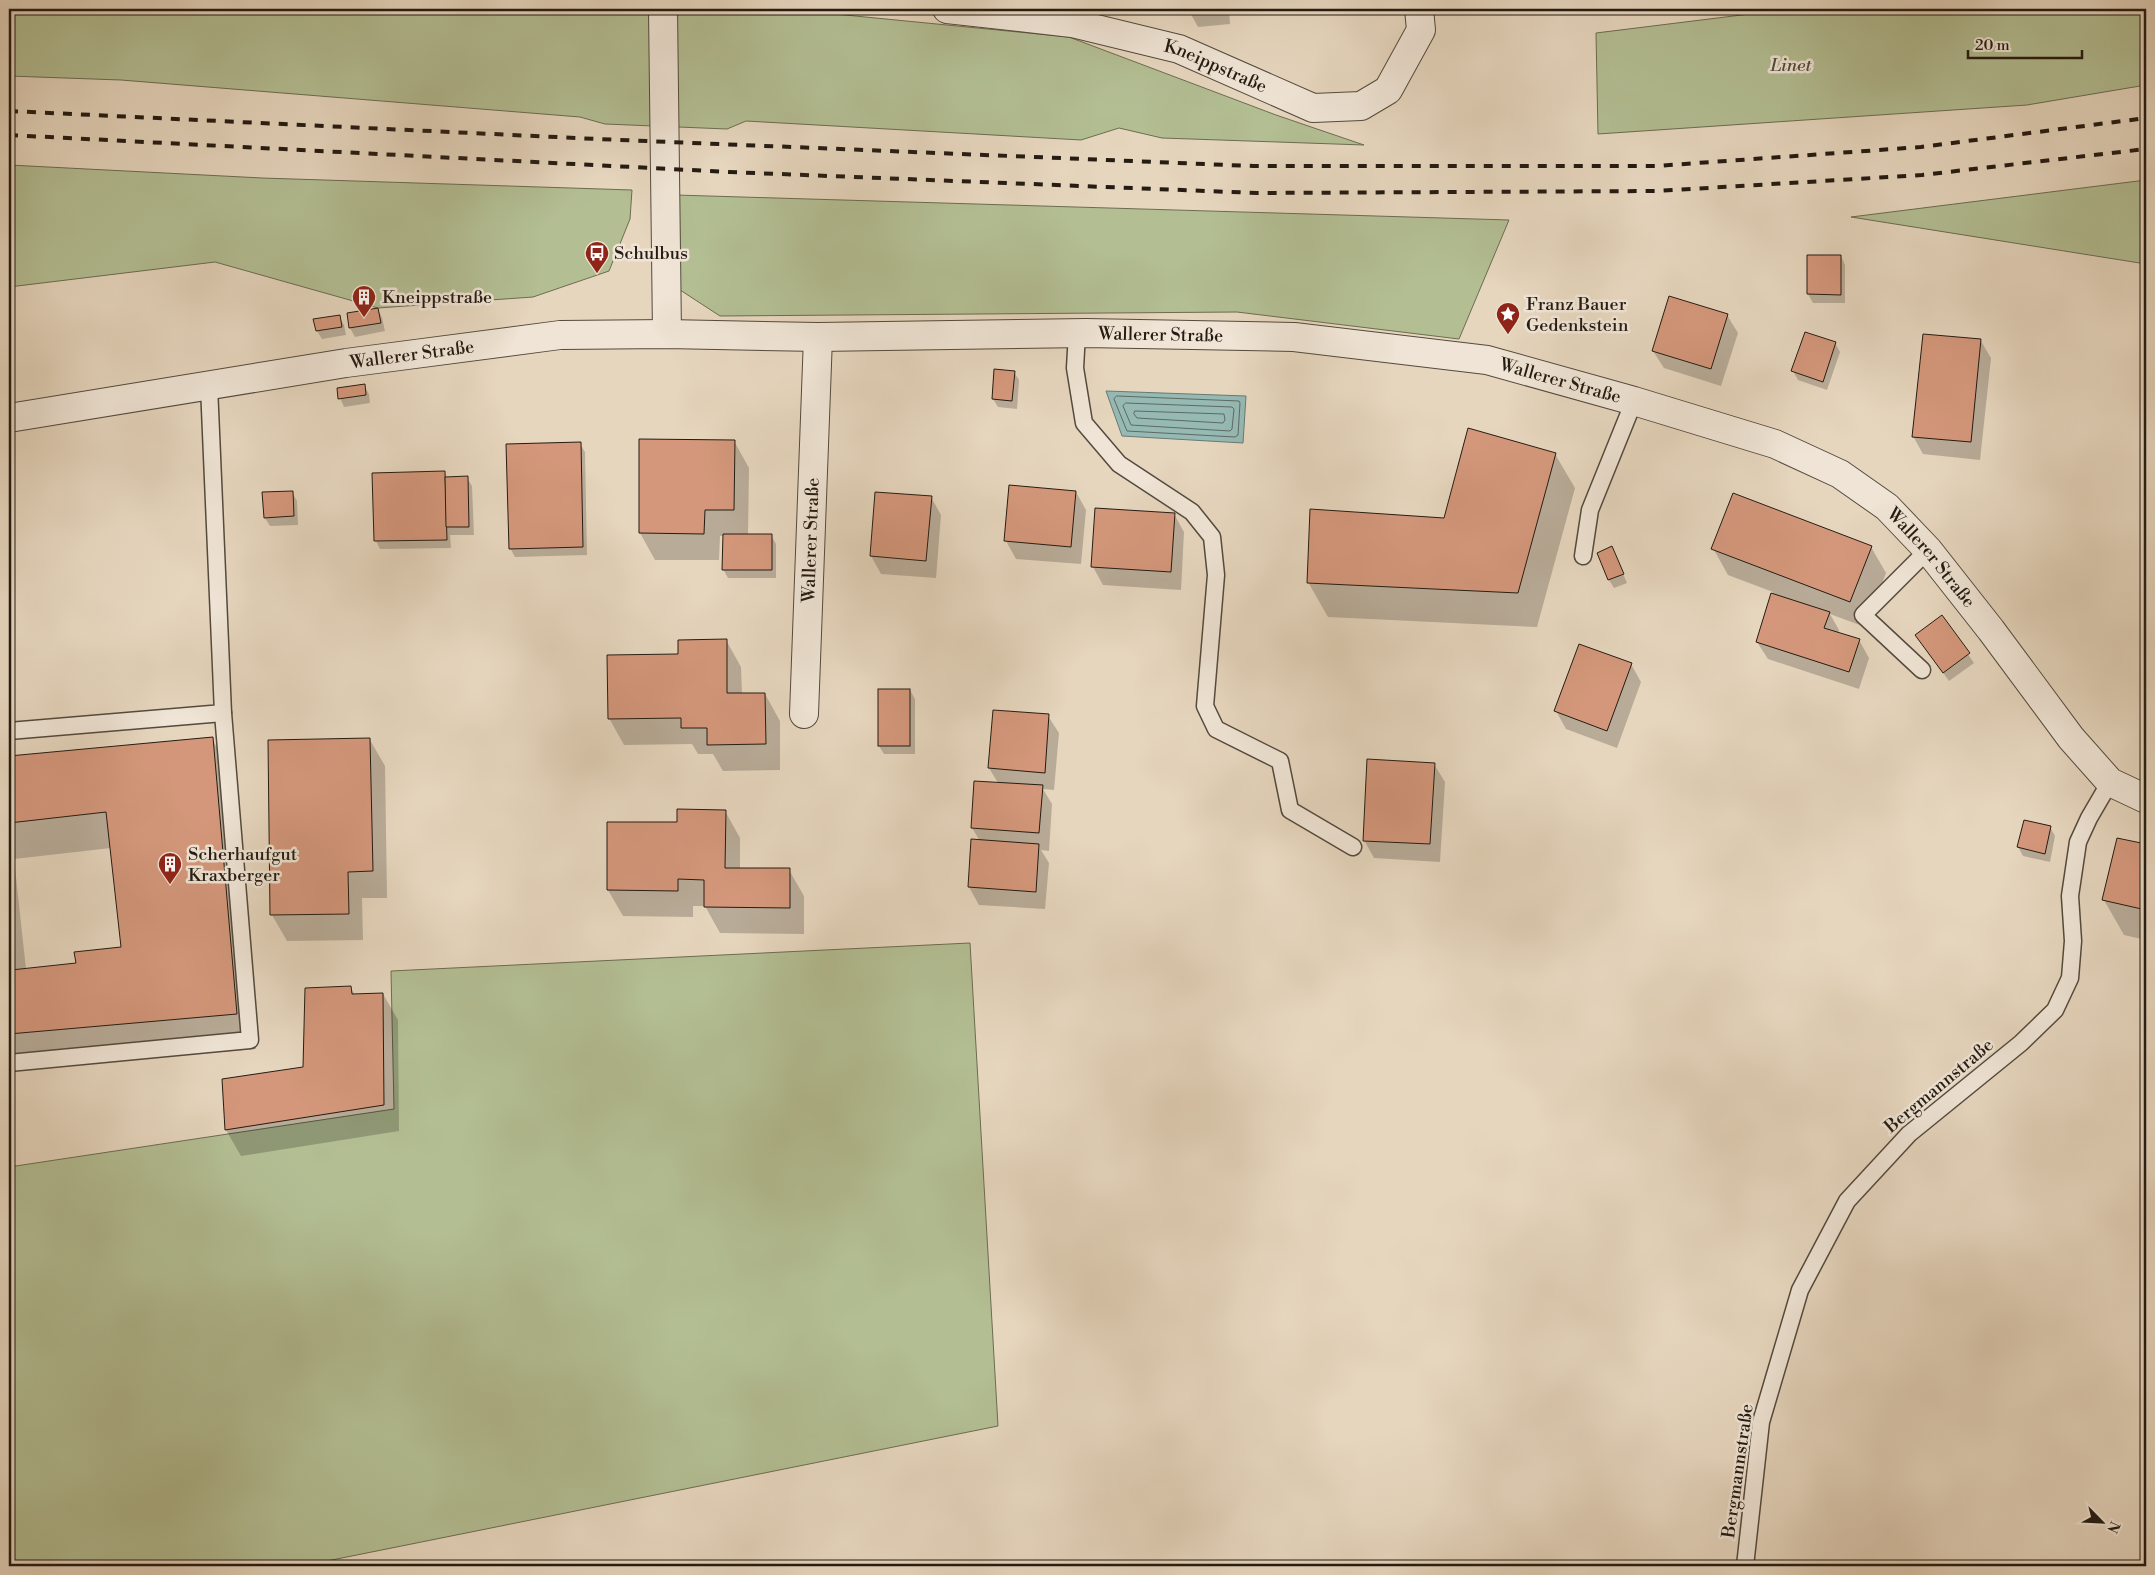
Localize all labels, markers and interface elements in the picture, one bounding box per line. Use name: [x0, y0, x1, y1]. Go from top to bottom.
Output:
scale bar: [1968, 28, 2081, 60]
street label: Kneippstraße: [1162, 34, 1271, 98]
text: 20 m: [1975, 36, 2010, 55]
park label: Linet: [1770, 54, 1812, 77]
bus stop icon: Schulbus: [584, 240, 610, 274]
place label: Schulbus: [614, 242, 688, 265]
building icon: Kneippstraße: [351, 284, 377, 318]
place label: Kneippstraße: [382, 286, 492, 309]
place label: Franz Bauer Gedenkstein: [1526, 293, 1629, 337]
place icon: Franz Bauer Gedenkstein: [1495, 301, 1521, 335]
street label: Wallerer Straße: [1097, 322, 1223, 347]
street label: Wallerer Straße: [348, 335, 475, 374]
street label: Wallerer Straße: [1496, 352, 1624, 408]
street label: Wallerer Straße: [797, 477, 824, 604]
street label: Wallerer Straße: [1881, 502, 1981, 612]
place label: Scherhaufgut Kraxberger: [188, 843, 298, 887]
building icon: Scherhaufgut Kraxberger: [157, 851, 183, 885]
street label: Bergmannstraße: [1879, 1034, 1998, 1139]
street label: Bergmannstraße: [1717, 1402, 1759, 1541]
north arrow: [2078, 1498, 2128, 1548]
text: N: [2102, 1518, 2123, 1536]

